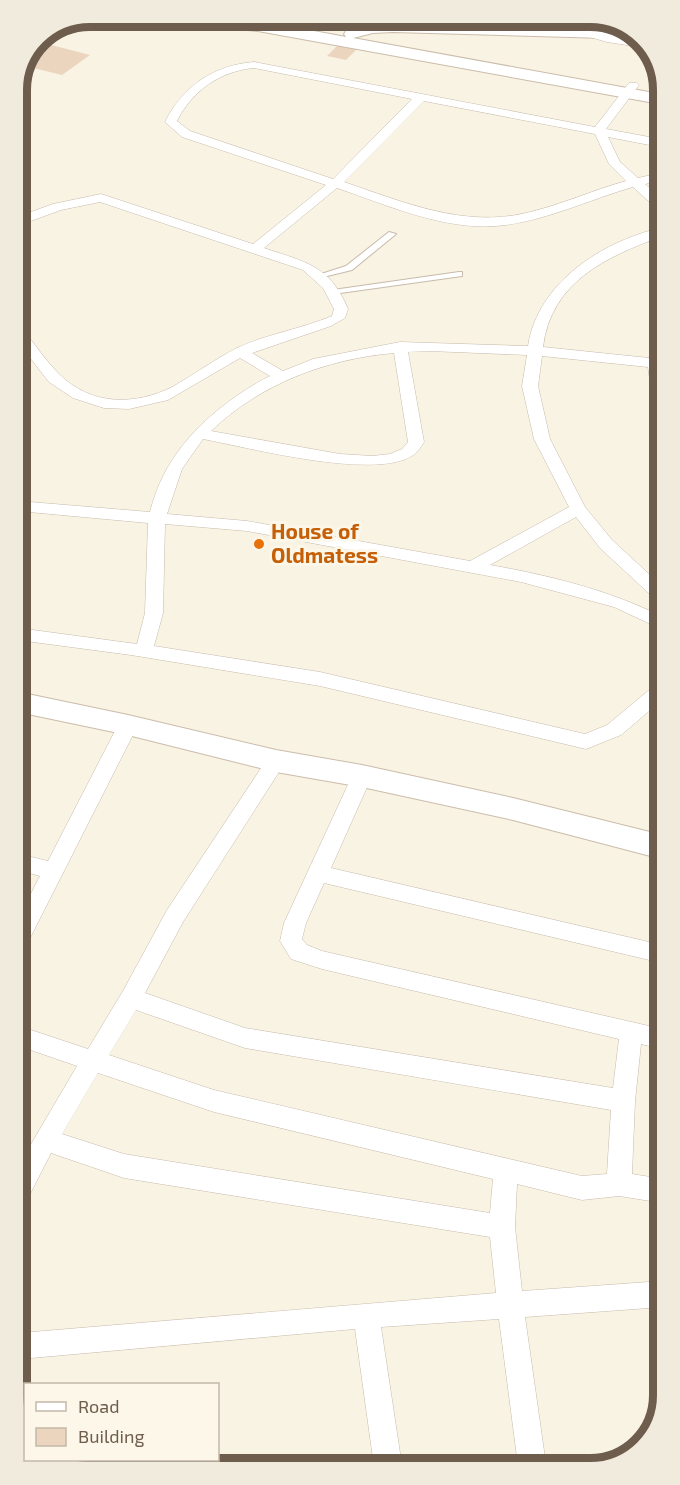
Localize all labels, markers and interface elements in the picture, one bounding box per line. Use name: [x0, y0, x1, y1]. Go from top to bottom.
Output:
place label: House of Oldmatess: [271, 518, 378, 567]
marker: House of Oldmatess: [252, 537, 266, 551]
legend: [24, 1383, 219, 1461]
text: Road: [78, 1395, 119, 1417]
text: Building: [78, 1425, 145, 1447]

